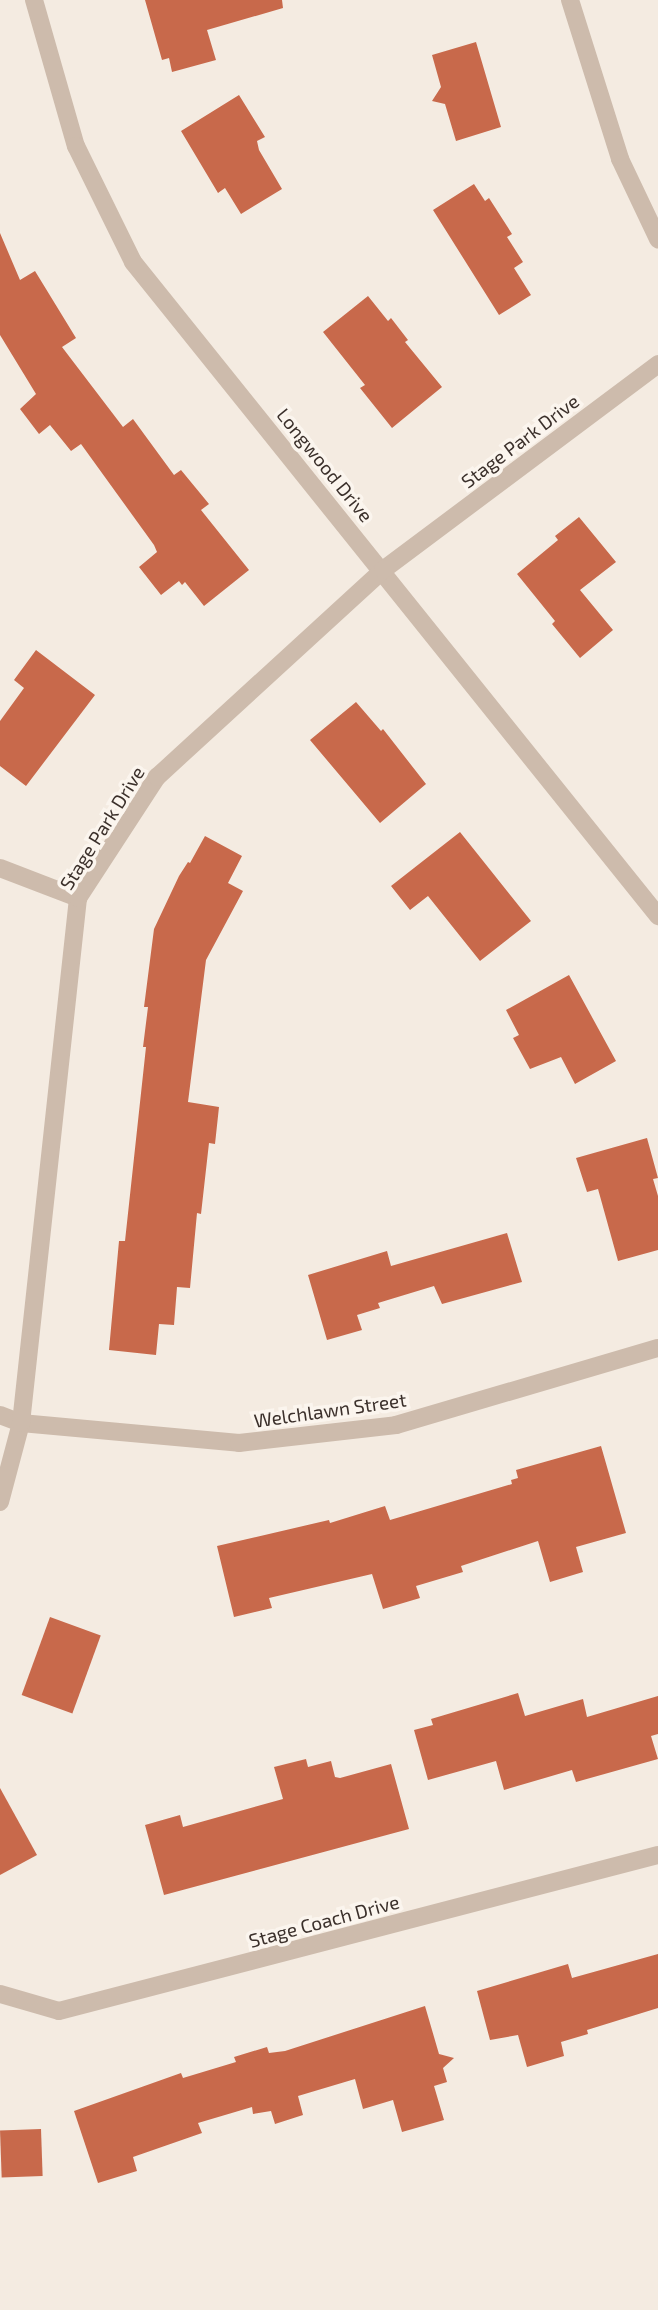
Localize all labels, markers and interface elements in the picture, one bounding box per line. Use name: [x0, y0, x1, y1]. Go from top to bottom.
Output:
street label: Stage Park Drive: [457, 389, 583, 493]
street label: Longwood Drive: [272, 404, 378, 526]
street label: Stage Park Drive: [55, 762, 149, 894]
street label: Welchlawn Street: [252, 1388, 408, 1432]
street label: Stage Coach Drive: [246, 1890, 402, 1952]

